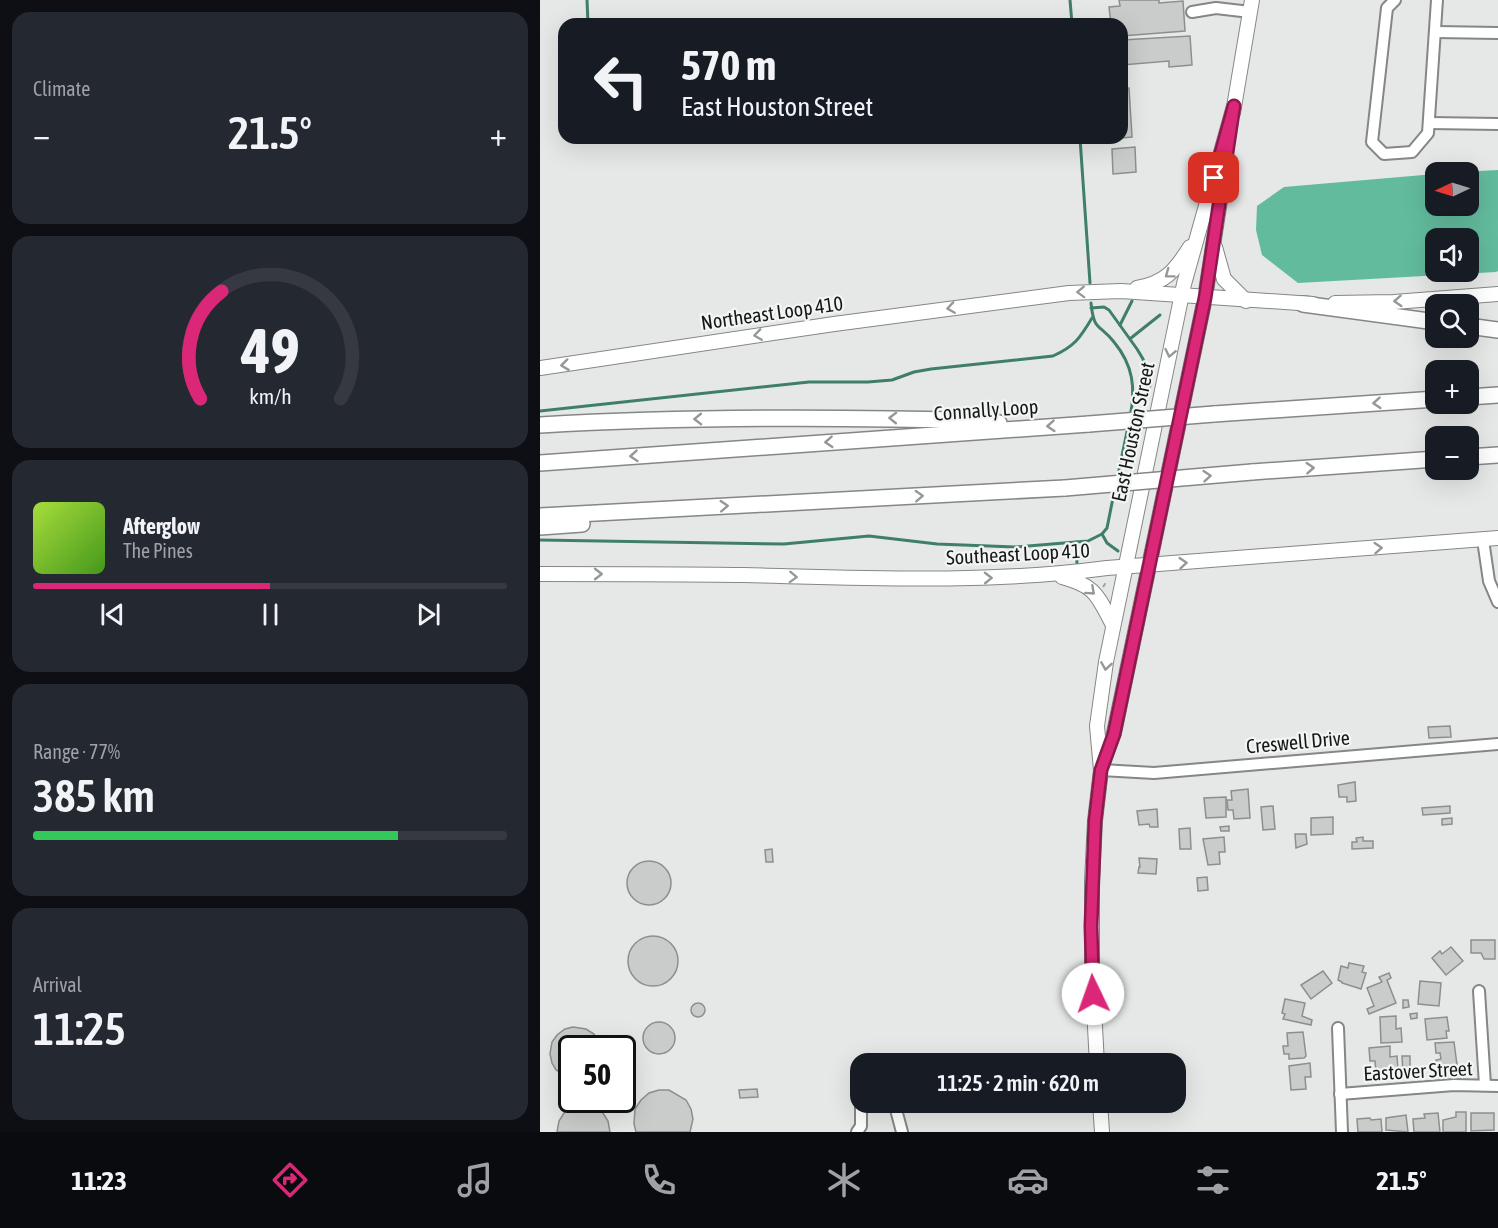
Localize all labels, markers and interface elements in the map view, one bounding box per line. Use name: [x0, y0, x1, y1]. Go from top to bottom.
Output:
text: 570 m: [681, 41, 776, 89]
icon: left: [582, 42, 660, 120]
text: Climate: [33, 77, 90, 100]
text: East Houston Street: [681, 91, 873, 122]
text: 21.5°: [228, 107, 312, 159]
text: −: [33, 115, 50, 153]
text: +: [490, 115, 507, 153]
pin: [1188, 152, 1239, 203]
icon: arrive: [1197, 161, 1230, 194]
north arrow: [1425, 162, 1479, 216]
map controls: [1425, 162, 1479, 480]
button: sound: [1425, 228, 1479, 282]
one-way arrow: [1165, 267, 1176, 278]
one-way arrow: [1077, 286, 1086, 299]
street label: Northeast Loop 410: [699, 291, 844, 334]
one-way arrow: [1393, 294, 1402, 307]
button: search: [1425, 294, 1479, 348]
one-way arrow: [947, 301, 956, 313]
text: 49: [240, 315, 299, 386]
one-way arrow: [754, 328, 763, 340]
one-way arrow: [1164, 348, 1177, 358]
one-way arrow: [561, 358, 570, 371]
street label: East Houston Street: [1106, 360, 1159, 504]
button: +: [1425, 360, 1479, 414]
text: km/h: [249, 384, 291, 409]
street label: Connally Loop: [933, 394, 1039, 425]
one-way arrow: [1373, 397, 1382, 410]
one-way arrow: [888, 412, 897, 425]
one-way arrow: [693, 413, 702, 425]
one-way arrow: [1047, 419, 1056, 432]
button: −: [1425, 426, 1479, 480]
one-way arrow: [824, 435, 833, 448]
one-way arrow: [630, 450, 639, 463]
one-way arrow: [1306, 462, 1315, 475]
one-way arrow: [1203, 470, 1212, 483]
one-way arrow: [914, 490, 923, 503]
one-way arrow: [720, 500, 729, 513]
text: Afterglow: [123, 513, 200, 539]
street label: Southeast Loop 410: [946, 538, 1090, 569]
text: The Pines: [123, 539, 193, 562]
one-way arrow: [1373, 542, 1382, 555]
one-way arrow: [1179, 557, 1188, 570]
one-way arrow: [594, 568, 603, 580]
one-way arrow: [789, 570, 798, 583]
one-way arrow: [984, 572, 993, 584]
one-way arrow: [1084, 584, 1094, 595]
icon: previous: [96, 598, 129, 631]
icon: pause: [254, 598, 287, 631]
icon: next: [412, 598, 445, 631]
one-way arrow: [1100, 661, 1112, 670]
street label: Creswell Drive: [1245, 726, 1351, 757]
text: Range · 77%: [33, 740, 120, 763]
text: 385 km: [33, 770, 155, 822]
position arrow: [1061, 962, 1125, 1026]
text: Arrival: [33, 973, 82, 996]
text: 11:25: [33, 1003, 126, 1055]
speed limit sign: 50: [558, 1035, 636, 1113]
street label: Eastover Street: [1363, 1056, 1473, 1085]
text: 11:25 · 2 min · 620 m: [937, 1070, 1099, 1096]
icon: directions: [269, 1159, 311, 1201]
icon: music: [454, 1159, 496, 1201]
icon: phone: [638, 1159, 680, 1201]
icon: climate: [823, 1159, 865, 1201]
icon: car: [1007, 1159, 1049, 1201]
icon: filters: [1192, 1159, 1234, 1201]
text: 11:23: [71, 1165, 127, 1196]
text: 21.5°: [1376, 1165, 1427, 1196]

